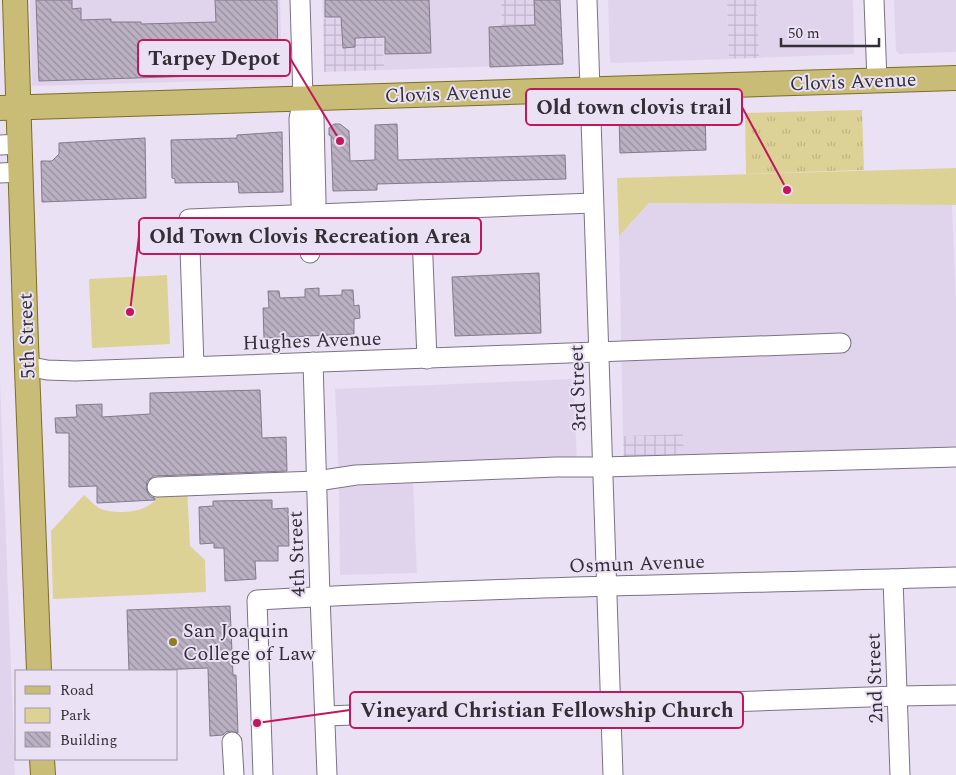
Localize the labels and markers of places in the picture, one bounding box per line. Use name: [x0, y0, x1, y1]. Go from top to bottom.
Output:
callout: Tarpey Depot: [138, 40, 290, 76]
callout: Old town clovis trail: [526, 89, 742, 125]
callout: Old Town Clovis Recreation Area: [139, 218, 481, 254]
place label: San Joaquin College of Law: [183, 616, 316, 669]
marker: San Joaquin College of Law: [167, 636, 179, 648]
callout: Vineyard Christian Fellowship Church: [350, 692, 743, 728]

